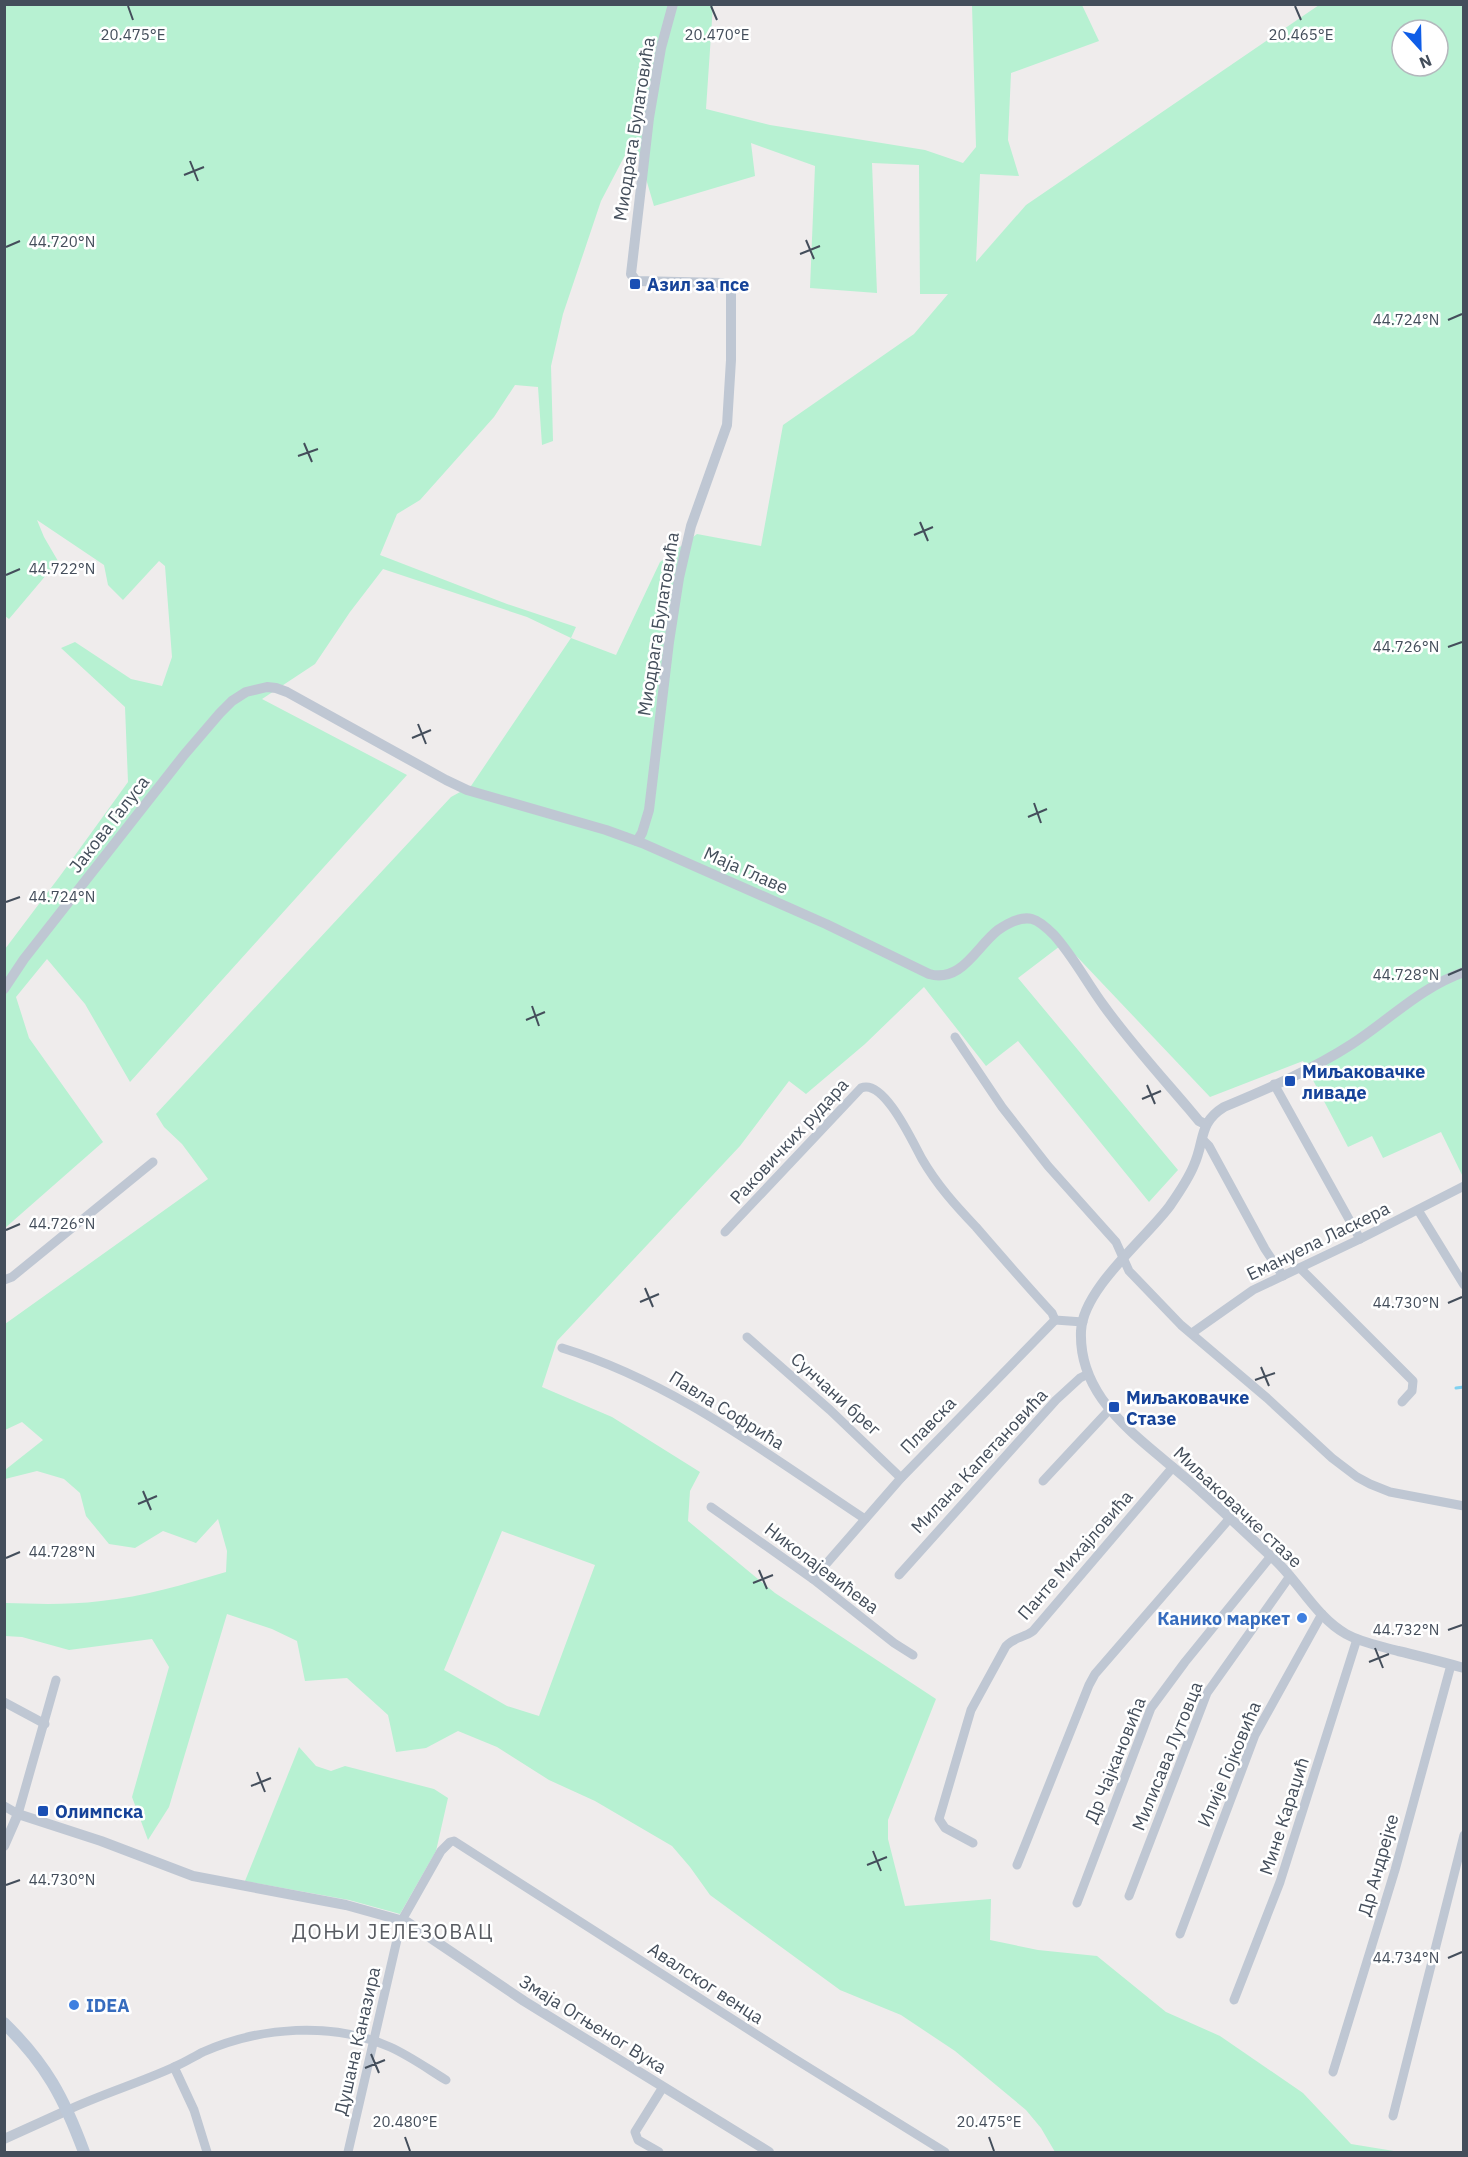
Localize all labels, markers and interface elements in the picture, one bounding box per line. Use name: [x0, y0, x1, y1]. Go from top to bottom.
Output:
north arrow: [1390, 18, 1450, 78]
text: 20.475°E: [101, 25, 165, 44]
text: 20.470°E: [685, 25, 749, 44]
text: 20.465°E: [1269, 25, 1333, 44]
street label: Миодрага Булатовића: [608, 35, 660, 222]
text: N: [1416, 50, 1435, 73]
text: 44.720°N: [29, 232, 95, 251]
place label: Азил за псе: [647, 273, 749, 296]
marker: Азил за псе: [628, 277, 642, 291]
text: 44.724°N: [1373, 310, 1439, 329]
street label: Миодрага Булатовића: [632, 530, 684, 717]
text: 44.722°N: [29, 559, 95, 578]
text: 44.726°N: [1373, 637, 1439, 656]
street label: Јакова Галуса: [64, 770, 154, 877]
street label: Маја Главе: [700, 841, 792, 899]
text: 44.724°N: [29, 887, 95, 906]
text: 44.728°N: [1373, 965, 1439, 984]
place label: Миљаковачке ливаде: [1302, 1060, 1425, 1104]
street label: Раковичких рудара: [725, 1073, 853, 1209]
marker: Миљаковачке ливаде: [1283, 1074, 1297, 1088]
street label: Емануела Ласкера: [1243, 1196, 1394, 1286]
text: 44.726°N: [29, 1214, 95, 1233]
text: 44.730°N: [1373, 1293, 1439, 1312]
street label: Сунчани брег: [786, 1347, 886, 1441]
street label: Павла Софрића: [665, 1365, 789, 1455]
street label: Милана Капетановића: [906, 1383, 1052, 1538]
place label: Миљаковачке Стазе: [1126, 1386, 1249, 1430]
street label: Плавска: [895, 1391, 961, 1458]
marker: Миљаковачке Стазе: [1107, 1400, 1121, 1414]
street label: Миљаковачке стазе: [1169, 1441, 1307, 1573]
street label: Панте Михајловића: [1012, 1485, 1138, 1624]
street label: Николајевићева: [760, 1517, 884, 1619]
text: 44.728°N: [29, 1542, 95, 1561]
place label: Канико маркет: [1157, 1607, 1290, 1630]
marker: Канико маркет: [1295, 1611, 1309, 1625]
text: 44.732°N: [1373, 1620, 1439, 1639]
street label: Милисава Лутовца: [1127, 1678, 1208, 1834]
street label: Др Чајкановића: [1079, 1693, 1151, 1826]
street label: Илије Гојковића: [1192, 1697, 1266, 1830]
street label: Мине Караџић: [1254, 1754, 1314, 1878]
place label: Олимпска: [55, 1800, 143, 1823]
marker: Олимпска: [36, 1804, 50, 1818]
street label: Др Андрејке: [1352, 1811, 1404, 1919]
text: 44.730°N: [29, 1870, 95, 1889]
district label: ДОЊИ ЈЕЛЕЗОВАЦ: [292, 1918, 494, 1945]
street label: Авалског венца: [644, 1937, 768, 2029]
text: 44.734°N: [1373, 1948, 1439, 1967]
street label: Душана Каназира: [329, 1964, 385, 2117]
street label: Змаја Огњеног Вука: [515, 1969, 671, 2079]
place label: IDEA: [86, 1994, 130, 2017]
marker: IDEA: [67, 1998, 81, 2012]
text: 20.480°E: [373, 2112, 437, 2131]
text: 20.475°E: [957, 2112, 1021, 2131]

